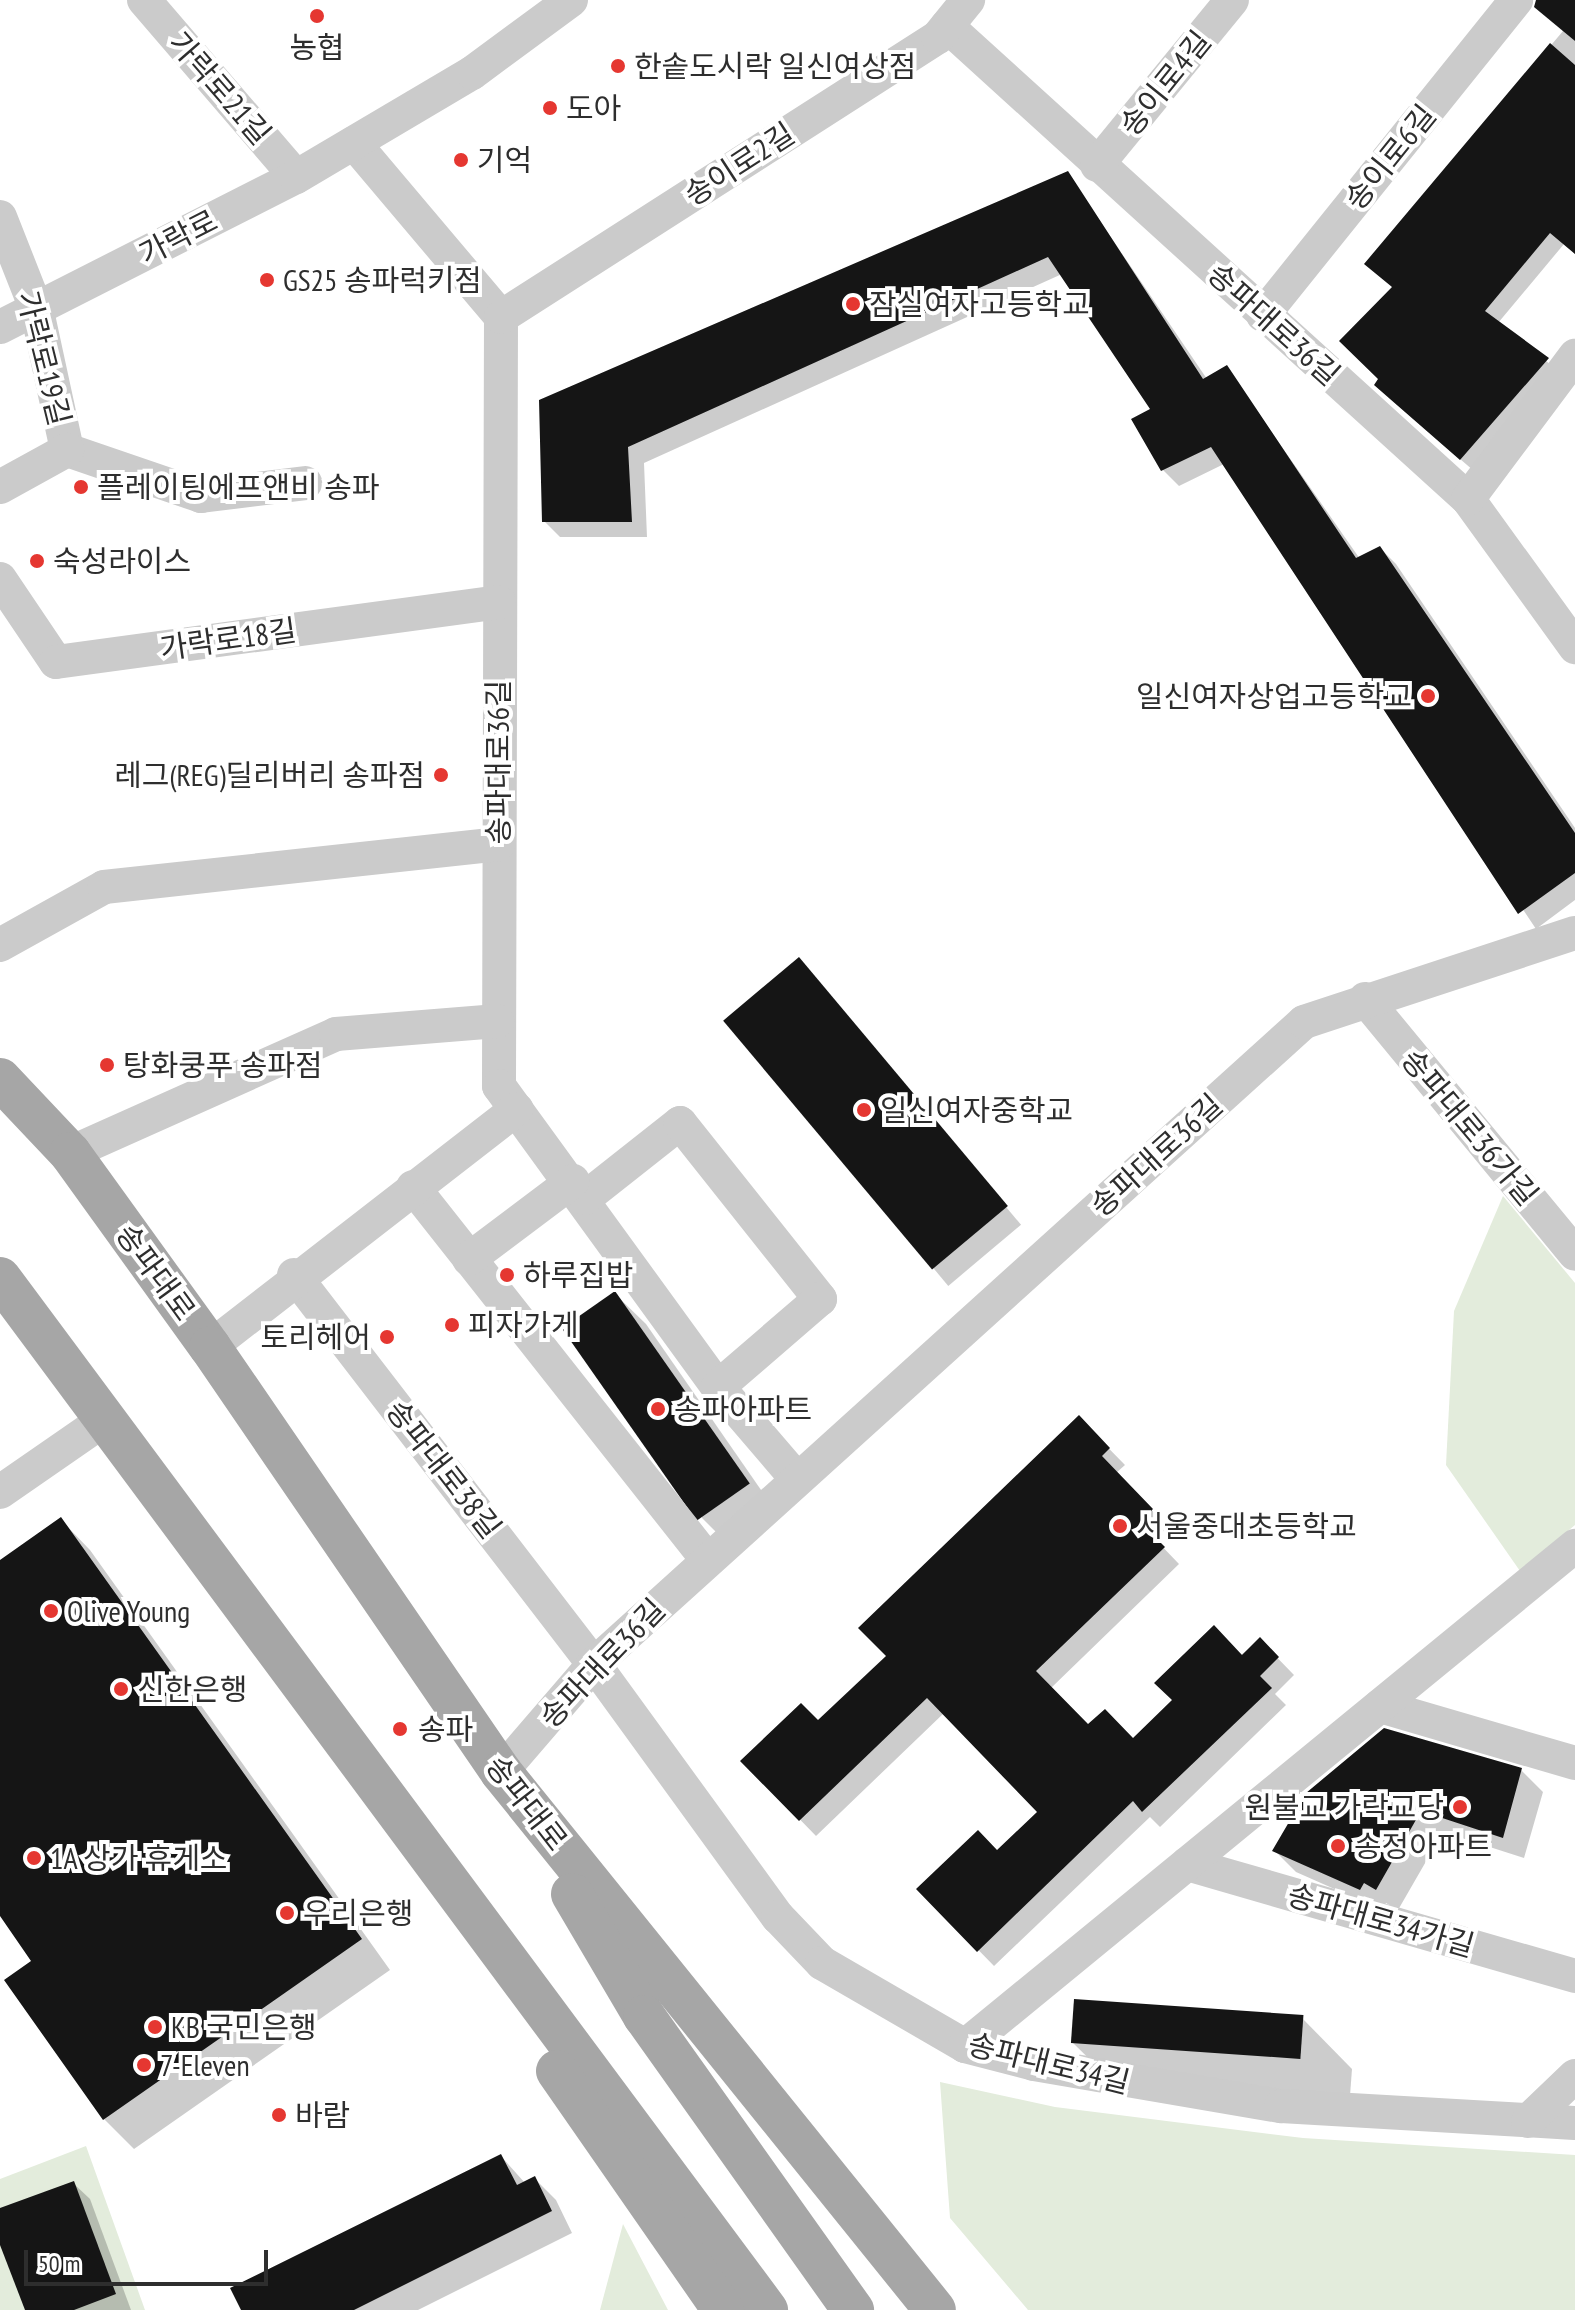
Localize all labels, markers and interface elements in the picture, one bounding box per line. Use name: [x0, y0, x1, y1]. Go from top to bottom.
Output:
marker: 농협: [308, 7, 326, 25]
street label: 가락로21길: [161, 24, 279, 152]
street label: 송이로4길: [1112, 24, 1218, 142]
place label: 농협: [289, 29, 345, 65]
place label: 한솥도시락 일신여상점: [634, 48, 916, 84]
marker: 한솥도시락 일신여상점: [609, 57, 627, 75]
place label: 도아: [566, 90, 621, 126]
street label: 송이로6길: [1337, 98, 1443, 216]
marker: 도아: [541, 99, 559, 117]
street label: 송이로2길: [677, 115, 801, 213]
place label: 기억: [477, 142, 532, 178]
marker: 기억: [452, 151, 470, 169]
street label: 가락로: [133, 202, 223, 272]
street label: 송파대로36길: [1201, 255, 1347, 393]
place label: GS25 송파럭키점: [283, 262, 482, 298]
marker: GS25 송파럭키점: [258, 271, 276, 289]
place label: 잠실여자고등학교: [869, 286, 1090, 322]
street label: 가락로19길: [10, 287, 78, 429]
marker: 잠실여자고등학교: [844, 295, 862, 313]
place label: 플레이팅에프앤비 송파: [97, 469, 379, 505]
marker: 플레이팅에프앤비 송파: [72, 478, 90, 496]
place label: 숙성라이스: [53, 543, 191, 579]
marker: 숙성라이스: [28, 552, 46, 570]
street label: 가락로18길: [157, 612, 299, 666]
place label: 일신여자상업고등학교: [1136, 678, 1412, 714]
street label: 송파대로36길: [480, 680, 516, 844]
marker: 일신여자상업고등학교: [1419, 687, 1437, 705]
place label: 레그(REG)딜리버리 송파점: [114, 757, 425, 793]
marker: 레그(REG)딜리버리 송파점: [432, 766, 450, 784]
street label: 송파대로36가길: [1394, 1042, 1546, 1212]
place label: 탕화쿵푸 송파점: [123, 1047, 323, 1083]
marker: 탕화쿵푸 송파점: [98, 1056, 116, 1074]
street label: 송파대로36길: [1083, 1086, 1229, 1224]
place label: 일신여자중학교: [880, 1092, 1073, 1128]
marker: 일신여자중학교: [855, 1101, 873, 1119]
street label: 송파대로: [109, 1217, 203, 1327]
place label: 하루집밥: [523, 1257, 633, 1293]
marker: 하루집밥: [498, 1266, 516, 1284]
place label: 피자가게: [468, 1307, 578, 1343]
marker: 피자가게: [443, 1316, 461, 1334]
place label: 토리헤어: [261, 1319, 371, 1355]
marker: 토리헤어: [378, 1328, 396, 1346]
place label: 송파아파트: [674, 1391, 812, 1427]
street label: 송파대로38길: [379, 1393, 509, 1545]
marker: 송파아파트: [649, 1400, 667, 1418]
place label: 서울중대초등학교: [1136, 1508, 1357, 1544]
marker: 서울중대초등학교: [1111, 1517, 1129, 1535]
street label: 송파대로36길: [532, 1591, 672, 1735]
place label: Olive Young: [67, 1593, 191, 1629]
marker: Olive Young: [42, 1602, 60, 1620]
place label: 신한은행: [137, 1671, 247, 1707]
marker: 신한은행: [112, 1680, 130, 1698]
place label: 송파: [418, 1711, 473, 1747]
marker: 송파: [389, 1718, 411, 1740]
street label: 송파대로: [479, 1748, 575, 1858]
place label: 원불교 가락교당: [1244, 1789, 1444, 1825]
marker: 원불교 가락교당: [1451, 1798, 1469, 1816]
place label: 송정아파트: [1354, 1828, 1492, 1864]
marker: 송정아파트: [1329, 1837, 1347, 1855]
place label: 1A 상가 휴게소: [50, 1840, 228, 1876]
marker: 1A 상가 휴게소: [25, 1849, 43, 1867]
street label: 송파대로34가길: [1283, 1876, 1479, 1964]
place label: 우리은행: [303, 1895, 413, 1931]
marker: 우리은행: [278, 1904, 296, 1922]
place label: KB 국민은행: [171, 2009, 317, 2045]
marker: KB 국민은행: [146, 2018, 164, 2036]
street label: 송파대로34길: [965, 2026, 1133, 2100]
place label: 7-Eleven: [160, 2047, 250, 2083]
marker: 7-Eleven: [135, 2056, 153, 2074]
place label: 바람: [295, 2097, 350, 2133]
marker: 바람: [270, 2106, 288, 2124]
scale bar: [28, 2234, 272, 2284]
text: 50 m: [38, 2248, 80, 2279]

